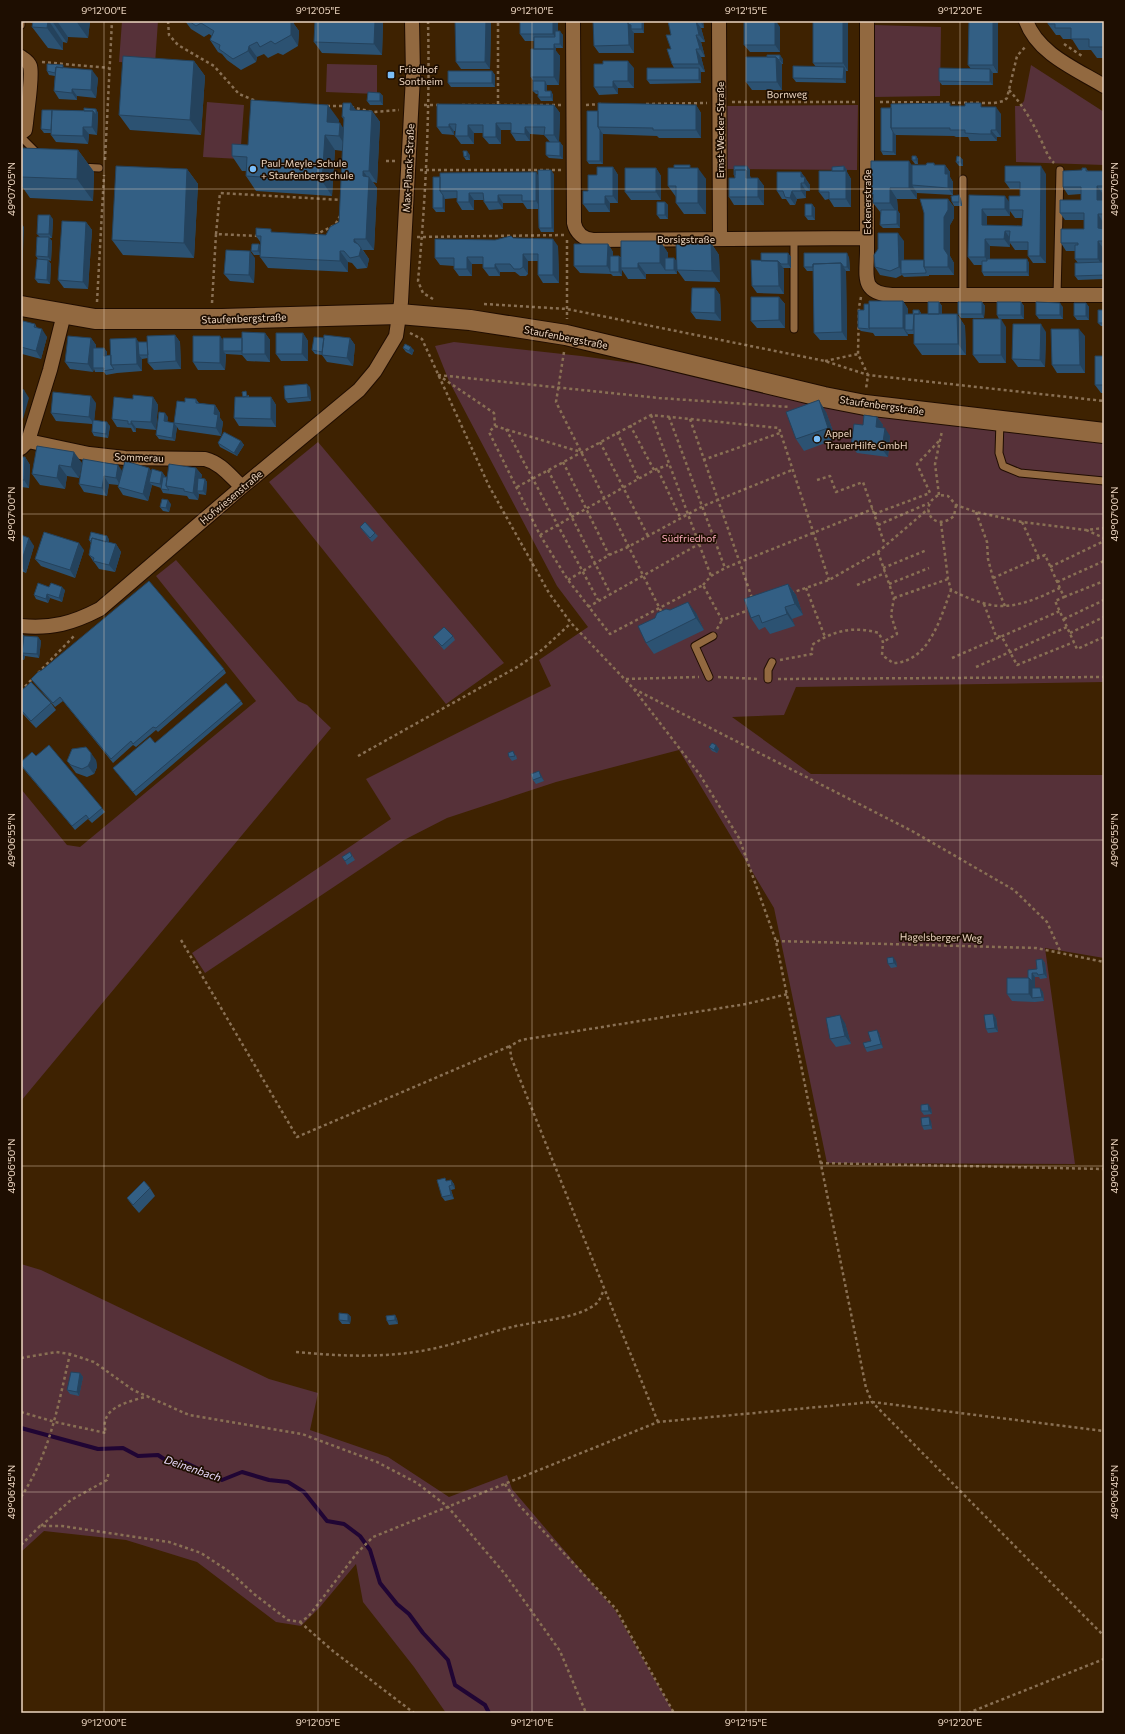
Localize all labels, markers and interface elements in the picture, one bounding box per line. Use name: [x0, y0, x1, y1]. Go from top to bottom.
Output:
text: 9°12'00"E: [81, 4, 127, 16]
text: 9°12'05"E: [296, 4, 340, 16]
text: 9°12'10"E: [510, 4, 554, 16]
text: 9°12'15"E: [725, 4, 767, 16]
text: 9°12'20"E: [938, 4, 982, 16]
place label: Friedhof Sontheim: [399, 63, 443, 87]
marker: Friedhof Sontheim: [386, 70, 396, 80]
street label: Ernst-Wecker-Straße: [714, 82, 726, 178]
street label: Bornweg: [767, 88, 808, 100]
street label: Max-Planck-Straße: [400, 123, 416, 213]
place label: Paul-Meyle-Schule + Staufenbergschule: [261, 157, 353, 181]
text: 49°07'05"N: [5, 162, 17, 216]
text: 49°07'05"N: [1108, 162, 1120, 216]
marker: Paul-Meyle-Schule + Staufenbergschule: [248, 164, 258, 174]
street label: Eckenerstraße: [861, 169, 873, 235]
street label: Borsigstraße: [657, 233, 715, 245]
street label: Staufenbergstraße: [201, 311, 287, 325]
street label: Staufenbergstraße: [523, 323, 609, 351]
street label: Staufenbergstraße: [839, 393, 925, 417]
place label: Appel TrauerHilfe GmbH: [825, 427, 908, 451]
marker: Appel TrauerHilfe GmbH: [812, 434, 822, 444]
street label: Sommerau: [114, 450, 164, 464]
street label: Hofwiesenstraße: [197, 467, 265, 527]
text: 49°07'00"N: [5, 487, 17, 541]
text: 49°07'00"N: [1108, 487, 1120, 541]
park label: Südfriedhof: [662, 532, 716, 544]
text: 49°06'55"N: [5, 813, 17, 867]
text: 49°06'55"N: [1108, 813, 1120, 867]
street label: Hagelsberger Weg: [900, 930, 983, 944]
text: 49°06'50"N: [5, 1139, 17, 1193]
text: 49°06'50"N: [1108, 1139, 1120, 1193]
water label: Deinenbach: [163, 1452, 223, 1484]
text: 49°06'45"N: [5, 1465, 17, 1519]
text: 49°06'45"N: [1108, 1465, 1120, 1519]
text: 9°12'00"E: [81, 1716, 127, 1728]
text: 9°12'05"E: [296, 1716, 340, 1728]
text: 9°12'10"E: [510, 1716, 554, 1728]
text: 9°12'15"E: [725, 1716, 767, 1728]
text: 9°12'20"E: [938, 1716, 982, 1728]

